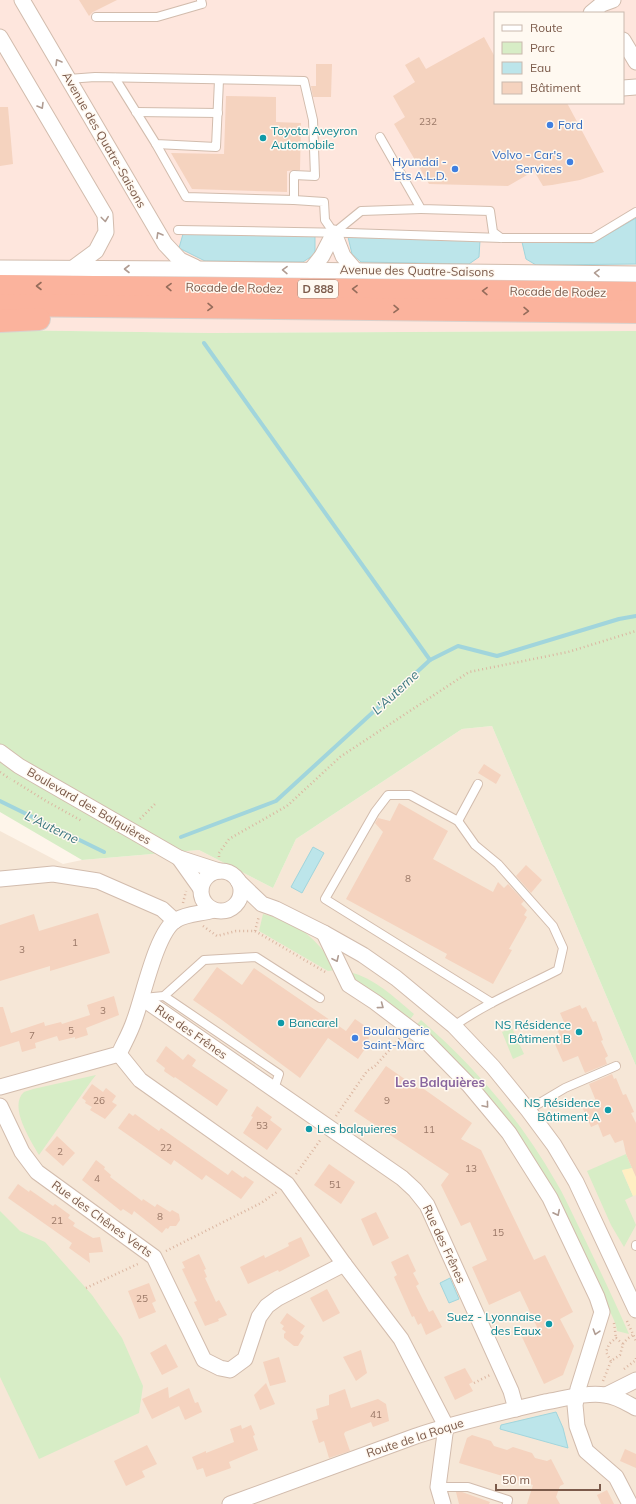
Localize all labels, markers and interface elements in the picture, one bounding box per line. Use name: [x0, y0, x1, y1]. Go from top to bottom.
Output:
legend: [494, 12, 624, 104]
text: Route: [530, 20, 563, 35]
text: Parc: [530, 40, 555, 55]
one-way arrow: [56, 59, 63, 66]
text: Eau: [530, 60, 551, 75]
street label: Avenue des Quatre-Saisons: [59, 69, 150, 210]
text: Bâtiment: [530, 80, 581, 95]
one-way arrow: [37, 102, 44, 109]
house number: 232: [419, 115, 437, 128]
place label: Ford: [558, 117, 583, 132]
marker: Ford: [545, 120, 555, 130]
place label: Toyota Aveyron Automobile: [271, 123, 357, 152]
marker: Toyota Aveyron Automobile: [258, 133, 268, 143]
place label: Volvo - Car's Services: [492, 147, 562, 176]
place label: Hyundai - Ets A.L.D.: [392, 154, 447, 183]
marker: Volvo - Car's Services: [565, 157, 575, 167]
marker: Hyundai - Ets A.L.D.: [450, 164, 460, 174]
one-way arrow: [100, 216, 109, 222]
one-way arrow: [156, 231, 163, 239]
street label: Avenue des Quatre-Saisons: [340, 262, 494, 279]
one-way arrow: [124, 265, 130, 273]
one-way arrow: [282, 266, 288, 274]
one-way arrow: [594, 269, 600, 277]
street label: Rocade de Rodez: [185, 279, 283, 296]
road number: D 888: [298, 280, 338, 298]
one-way arrow: [36, 282, 42, 290]
one-way arrow: [166, 283, 172, 291]
street label: Rocade de Rodez: [509, 283, 607, 300]
one-way arrow: [352, 285, 358, 293]
one-way arrow: [482, 287, 488, 295]
one-way arrow: [207, 303, 213, 311]
one-way arrow: [393, 305, 399, 313]
one-way arrow: [523, 306, 529, 315]
water label: L'Auterne: [368, 666, 422, 718]
street label: Boulevard des Balquières: [25, 764, 154, 847]
water label: L'Auterne: [22, 807, 82, 847]
house number: 8: [405, 872, 411, 885]
house number: 1: [72, 936, 78, 949]
house number: 3: [19, 943, 25, 956]
one-way arrow: [331, 955, 339, 963]
street label: Rue des Frênes: [152, 1001, 230, 1062]
one-way arrow: [377, 1002, 384, 1009]
house number: 3: [100, 1004, 106, 1017]
place label: Bancarel: [289, 1015, 338, 1030]
place label: NS Résidence Bâtiment B: [495, 1017, 571, 1046]
marker: Bancarel: [276, 1018, 286, 1028]
place label: Boulangerie Saint-Marc: [363, 1023, 430, 1052]
house number: 5: [68, 1024, 74, 1037]
marker: NS Résidence Bâtiment B: [574, 1027, 584, 1037]
house number: 7: [29, 1029, 35, 1042]
marker: Boulangerie Saint-Marc: [350, 1033, 360, 1043]
district label: Les Balquières: [395, 1074, 485, 1090]
house number: 26: [93, 1094, 105, 1107]
house number: 9: [384, 1094, 390, 1107]
place label: NS Résidence Bâtiment A: [524, 1095, 600, 1124]
one-way arrow: [481, 1100, 488, 1108]
marker: NS Résidence Bâtiment A: [603, 1105, 613, 1115]
house number: 53: [256, 1119, 268, 1132]
place label: Les balquieres: [317, 1121, 397, 1136]
house number: 11: [423, 1123, 435, 1136]
marker: Les balquieres: [304, 1124, 314, 1134]
house number: 22: [160, 1141, 172, 1154]
house number: 2: [57, 1145, 63, 1158]
house number: 13: [465, 1162, 477, 1175]
house number: 4: [94, 1172, 100, 1185]
street label: Rue des Chênes Verts: [49, 1177, 156, 1260]
house number: 51: [329, 1178, 341, 1191]
street label: Rue des Frênes: [420, 1202, 469, 1285]
one-way arrow: [552, 1209, 560, 1216]
house number: 8: [157, 1210, 163, 1223]
house number: 21: [51, 1214, 63, 1227]
house number: 15: [492, 1226, 504, 1239]
house number: 25: [136, 1292, 148, 1305]
place label: Suez - Lyonnaise des Eaux: [447, 1309, 542, 1338]
marker: Suez - Lyonnaise des Eaux: [544, 1319, 554, 1329]
one-way arrow: [592, 1329, 601, 1336]
house number: 41: [370, 1408, 382, 1421]
street label: Route de la Roque: [364, 1415, 465, 1460]
scale bar: [496, 1466, 600, 1492]
text: 50 m: [502, 1472, 530, 1487]

